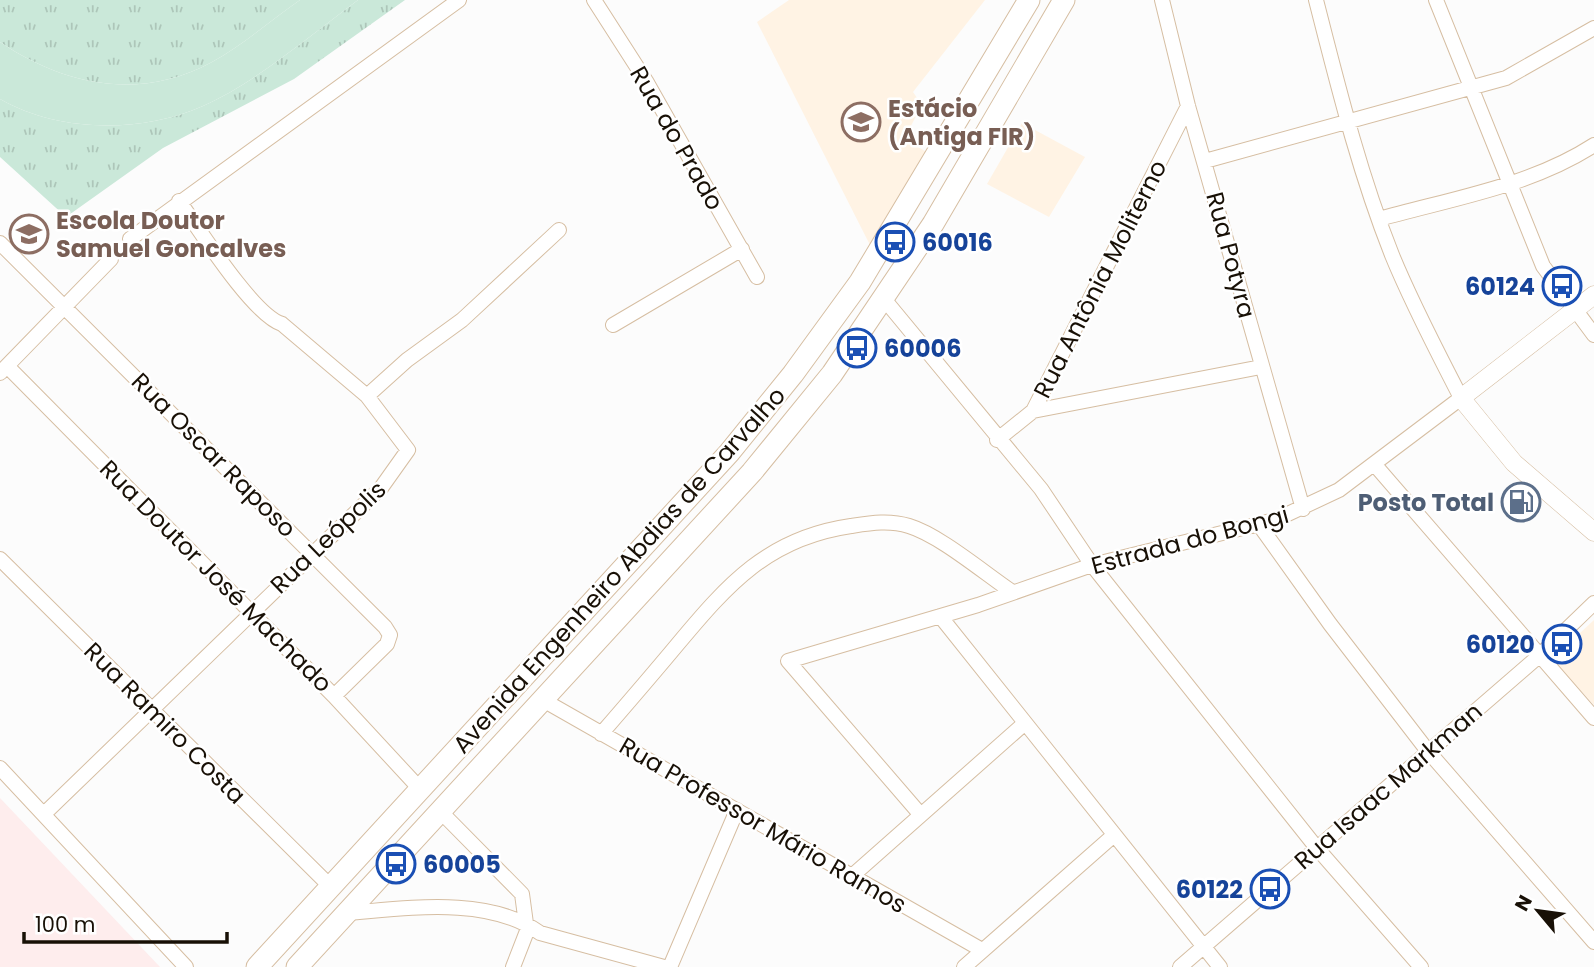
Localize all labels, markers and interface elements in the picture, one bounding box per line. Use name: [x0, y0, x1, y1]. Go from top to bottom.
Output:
street label: Rua do Prado: [622, 60, 732, 216]
place label: Estácio (Antiga FIR): [888, 92, 1035, 153]
school or university icon: Estácio (Antiga FIR): [840, 101, 882, 143]
street label: Rua Antônia Moliterno: [1026, 154, 1174, 404]
street label: Rua Potyra: [1198, 188, 1264, 322]
place label: Escola Doutor Samuel Goncalves: [56, 204, 286, 265]
school or university icon: Escola Doutor Samuel Goncalves: [8, 213, 50, 255]
bus stop icon: 60016: [874, 221, 916, 263]
place label: 60016: [922, 226, 993, 259]
bus stop icon: 60124: [1541, 265, 1583, 307]
place label: 60124: [1465, 270, 1535, 303]
bus stop icon: 60006: [836, 327, 878, 369]
place label: 60006: [884, 332, 962, 365]
street label: Rua Oscar Raposo: [124, 365, 304, 545]
street label: Avenida Engenheiro Abdias de Carvalho: [445, 380, 793, 760]
street label: Rua Doutor José Machado: [93, 453, 339, 699]
street label: Rua Leópolis: [263, 473, 393, 601]
fuel station icon: Posto Total: [1500, 481, 1542, 523]
place label: Posto Total: [1358, 486, 1494, 519]
street label: Estrada do Bongi: [1088, 498, 1292, 582]
bus stop icon: 60120: [1541, 623, 1583, 665]
place label: 60120: [1466, 628, 1535, 661]
street label: Rua Ramiro Costa: [77, 635, 253, 811]
street label: Rua Isaac Markman: [1287, 695, 1489, 877]
street label: Rua Professor Mário Ramos: [613, 729, 913, 921]
bus stop icon: 60005: [375, 843, 417, 885]
place label: 60005: [423, 848, 501, 881]
bus stop icon: 60122: [1249, 868, 1291, 910]
place label: 60122: [1176, 873, 1243, 906]
north arrow: [1503, 876, 1573, 946]
text: N: [1508, 890, 1539, 916]
scale bar: [24, 900, 228, 944]
text: 100 m: [35, 910, 95, 939]

